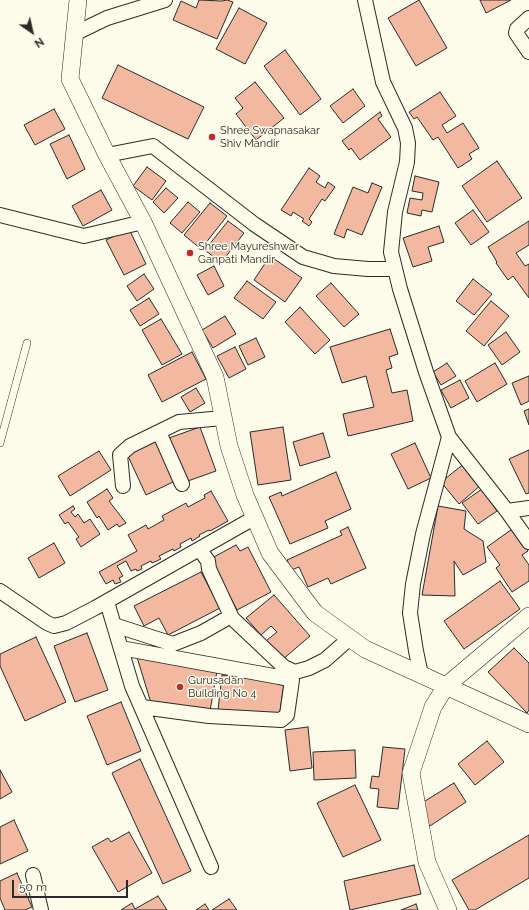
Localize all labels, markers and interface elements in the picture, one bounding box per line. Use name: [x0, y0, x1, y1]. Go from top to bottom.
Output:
north arrow: [12, 12, 52, 52]
text: N: [32, 35, 46, 50]
place label: Shree Swapnasakar Shiv Mandir: [220, 124, 320, 150]
marker: Shree Swapnasakar Shiv Mandir: [207, 132, 217, 142]
place label: Shree Mayureshwar Ganpati Mandir: [198, 240, 299, 266]
marker: Shree Mayureshwar Ganpati Mandir: [185, 248, 195, 258]
place label: Gurusadan Building No 4: [188, 674, 256, 700]
marker: Gurusadan Building No 4: [175, 682, 185, 692]
scale bar: [14, 872, 130, 898]
text: 50 m: [19, 880, 47, 894]

